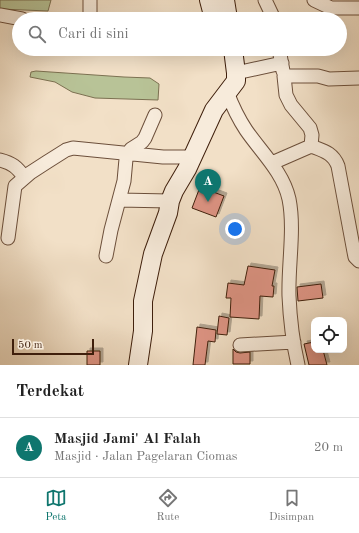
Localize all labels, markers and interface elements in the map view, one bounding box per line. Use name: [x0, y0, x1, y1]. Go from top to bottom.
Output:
search box: [12, 12, 347, 56]
icon: search: [26, 23, 48, 45]
text: Cari di sini: [58, 27, 129, 42]
pin: A: [195, 169, 221, 202]
your location: [225, 219, 245, 239]
map controls: [311, 317, 347, 353]
button: locate: [311, 317, 347, 353]
scale bar: [12, 337, 94, 356]
text: 50 m: [18, 340, 43, 351]
text: Terdekat: [16, 383, 84, 400]
text: Masjid Jami' Al Falah: [54, 432, 201, 447]
text: A: [24, 441, 34, 454]
text: 20 m: [314, 441, 343, 454]
text: Masjid · Jalan Pagelaran Ciomas: [54, 450, 237, 463]
tab: Peta: [45, 487, 67, 525]
tab: Rute: [157, 487, 179, 525]
tab: Disimpan: [269, 487, 314, 525]

